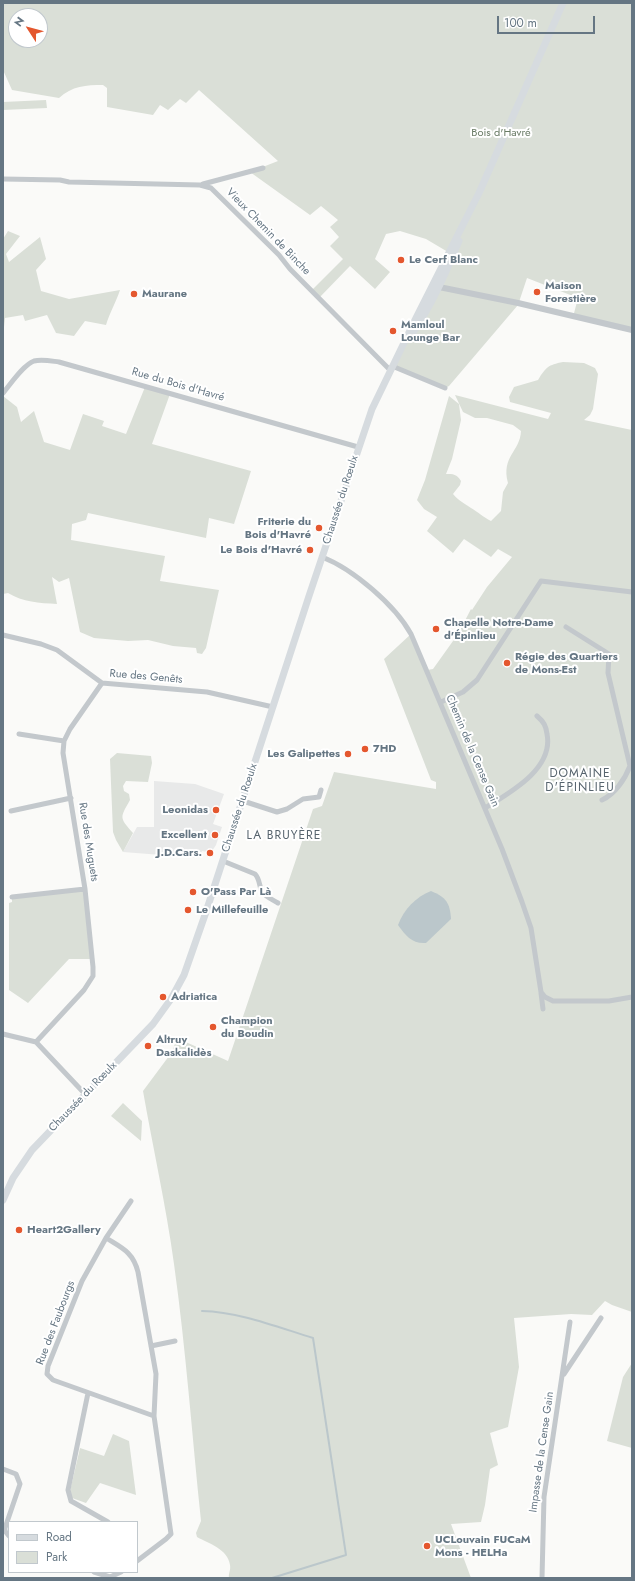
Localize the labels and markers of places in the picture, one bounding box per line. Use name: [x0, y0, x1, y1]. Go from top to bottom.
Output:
place label: Le Cerf Blanc: [409, 253, 478, 267]
marker: Le Cerf Blanc: [396, 255, 406, 265]
place label: Maison Forestière: [545, 279, 596, 305]
place label: Maurane: [142, 287, 187, 301]
marker: Maison Forestière: [532, 287, 542, 297]
marker: Maurane: [129, 289, 139, 299]
place label: Mamloul Lounge Bar: [401, 318, 460, 344]
marker: Mamloul Lounge Bar: [388, 326, 398, 336]
place label: Friterie du Bois d'Havré: [245, 515, 311, 541]
marker: Friterie du Bois d'Havré: [314, 523, 324, 533]
place label: Le Bois d'Havré: [220, 543, 302, 557]
marker: Le Bois d'Havré: [305, 545, 315, 555]
place label: Chapelle Notre-Dame d'Épinlieu: [444, 616, 554, 642]
marker: Chapelle Notre-Dame d'Épinlieu: [431, 624, 441, 634]
place label: Régie des Quartiers de Mons-Est: [515, 650, 618, 676]
marker: Régie des Quartiers de Mons-Est: [502, 658, 512, 668]
place label: 7HD: [373, 742, 396, 756]
marker: 7HD: [360, 744, 370, 754]
place label: Les Galipettes: [267, 747, 340, 761]
marker: Les Galipettes: [343, 749, 353, 759]
place label: Leonidas: [162, 803, 208, 817]
marker: Leonidas: [211, 805, 221, 815]
place label: Excellent: [161, 828, 207, 842]
marker: Excellent: [210, 830, 220, 840]
place label: J.D.Cars.: [157, 846, 202, 860]
marker: J.D.Cars.: [205, 848, 215, 858]
place label: O'Pass Par Là: [201, 885, 271, 899]
marker: O'Pass Par Là: [188, 887, 198, 897]
place label: Le Millefeuille: [196, 903, 268, 917]
marker: Le Millefeuille: [183, 905, 193, 915]
place label: Adriatica: [171, 990, 217, 1004]
marker: Adriatica: [158, 992, 168, 1002]
place label: Champion du Boudin: [221, 1014, 274, 1040]
marker: Champion du Boudin: [208, 1022, 218, 1032]
place label: Altruy Daskalidès: [156, 1033, 211, 1059]
marker: Altruy Daskalidès: [143, 1041, 153, 1051]
place label: Heart2Gallery: [27, 1223, 101, 1237]
marker: Heart2Gallery: [14, 1225, 24, 1235]
place label: UCLouvain FUCaM Mons - HELHa: [435, 1533, 531, 1559]
marker: UCLouvain FUCaM Mons - HELHa: [422, 1541, 432, 1551]

